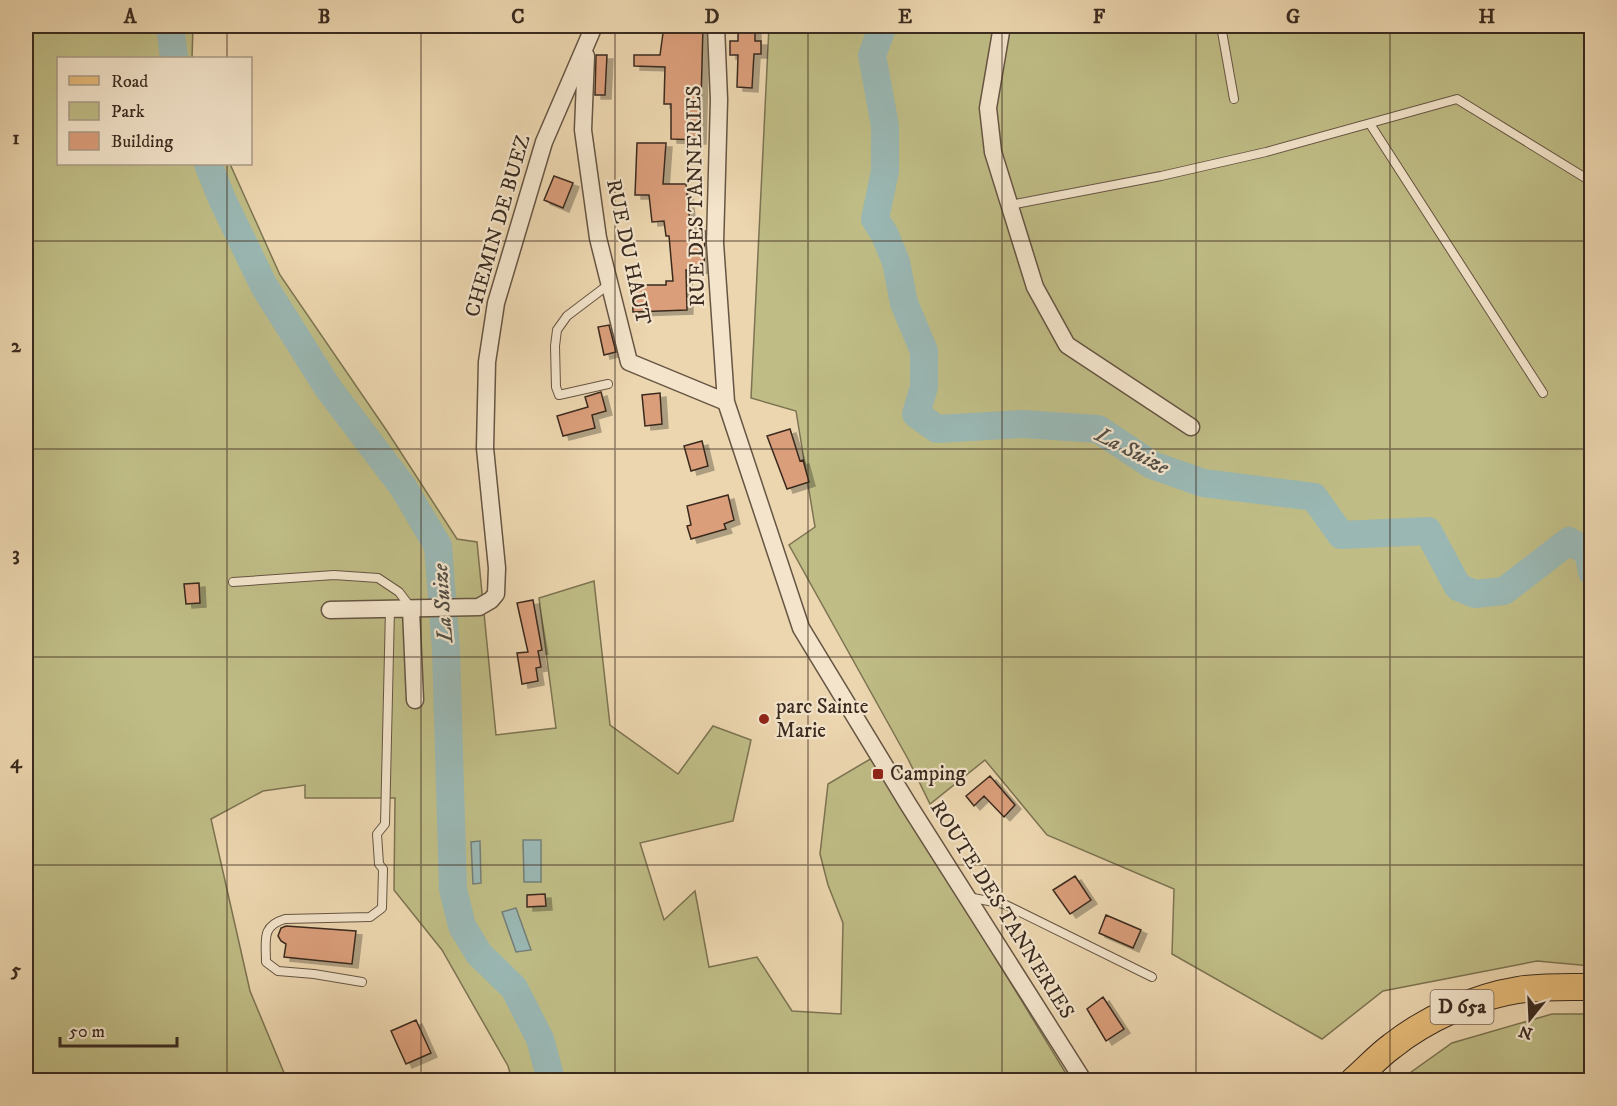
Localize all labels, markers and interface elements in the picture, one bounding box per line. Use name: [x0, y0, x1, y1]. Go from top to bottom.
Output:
text: A: [123, 5, 138, 30]
text: B: [318, 5, 330, 30]
text: C: [511, 5, 525, 30]
text: D: [705, 5, 720, 30]
text: E: [898, 5, 912, 30]
text: F: [1093, 5, 1106, 30]
text: G: [1286, 5, 1300, 30]
text: H: [1479, 5, 1496, 30]
legend: [57, 57, 252, 165]
text: Road: [111, 71, 148, 93]
street label: RUE DES TANNERIES: [681, 85, 711, 307]
text: Park: [111, 101, 145, 123]
text: 1: [12, 126, 20, 151]
text: Building: [111, 131, 173, 153]
street label: CHEMIN DE BUEZ: [460, 132, 536, 320]
street label: RUE DU HAUT: [600, 177, 656, 327]
text: 2: [11, 334, 22, 359]
water label: La Suize: [1089, 420, 1174, 481]
text: 3: [12, 542, 20, 567]
water label: La Suize: [427, 562, 459, 645]
place label: parc Sainte Marie: [775, 694, 869, 744]
marker: parc Sainte Marie: [757, 712, 771, 726]
text: 4: [10, 750, 23, 775]
place label: Camping: [890, 761, 967, 787]
marker: Camping: [871, 767, 885, 781]
street label: ROUTE DES TANNERIES: [924, 796, 1080, 1024]
text: 5: [10, 958, 21, 983]
north arrow: [1500, 989, 1560, 1049]
road number: D 65a: [1430, 990, 1494, 1024]
scale bar: [60, 1010, 177, 1048]
text: 50 m: [69, 1021, 105, 1043]
text: N: [1516, 1021, 1535, 1044]

